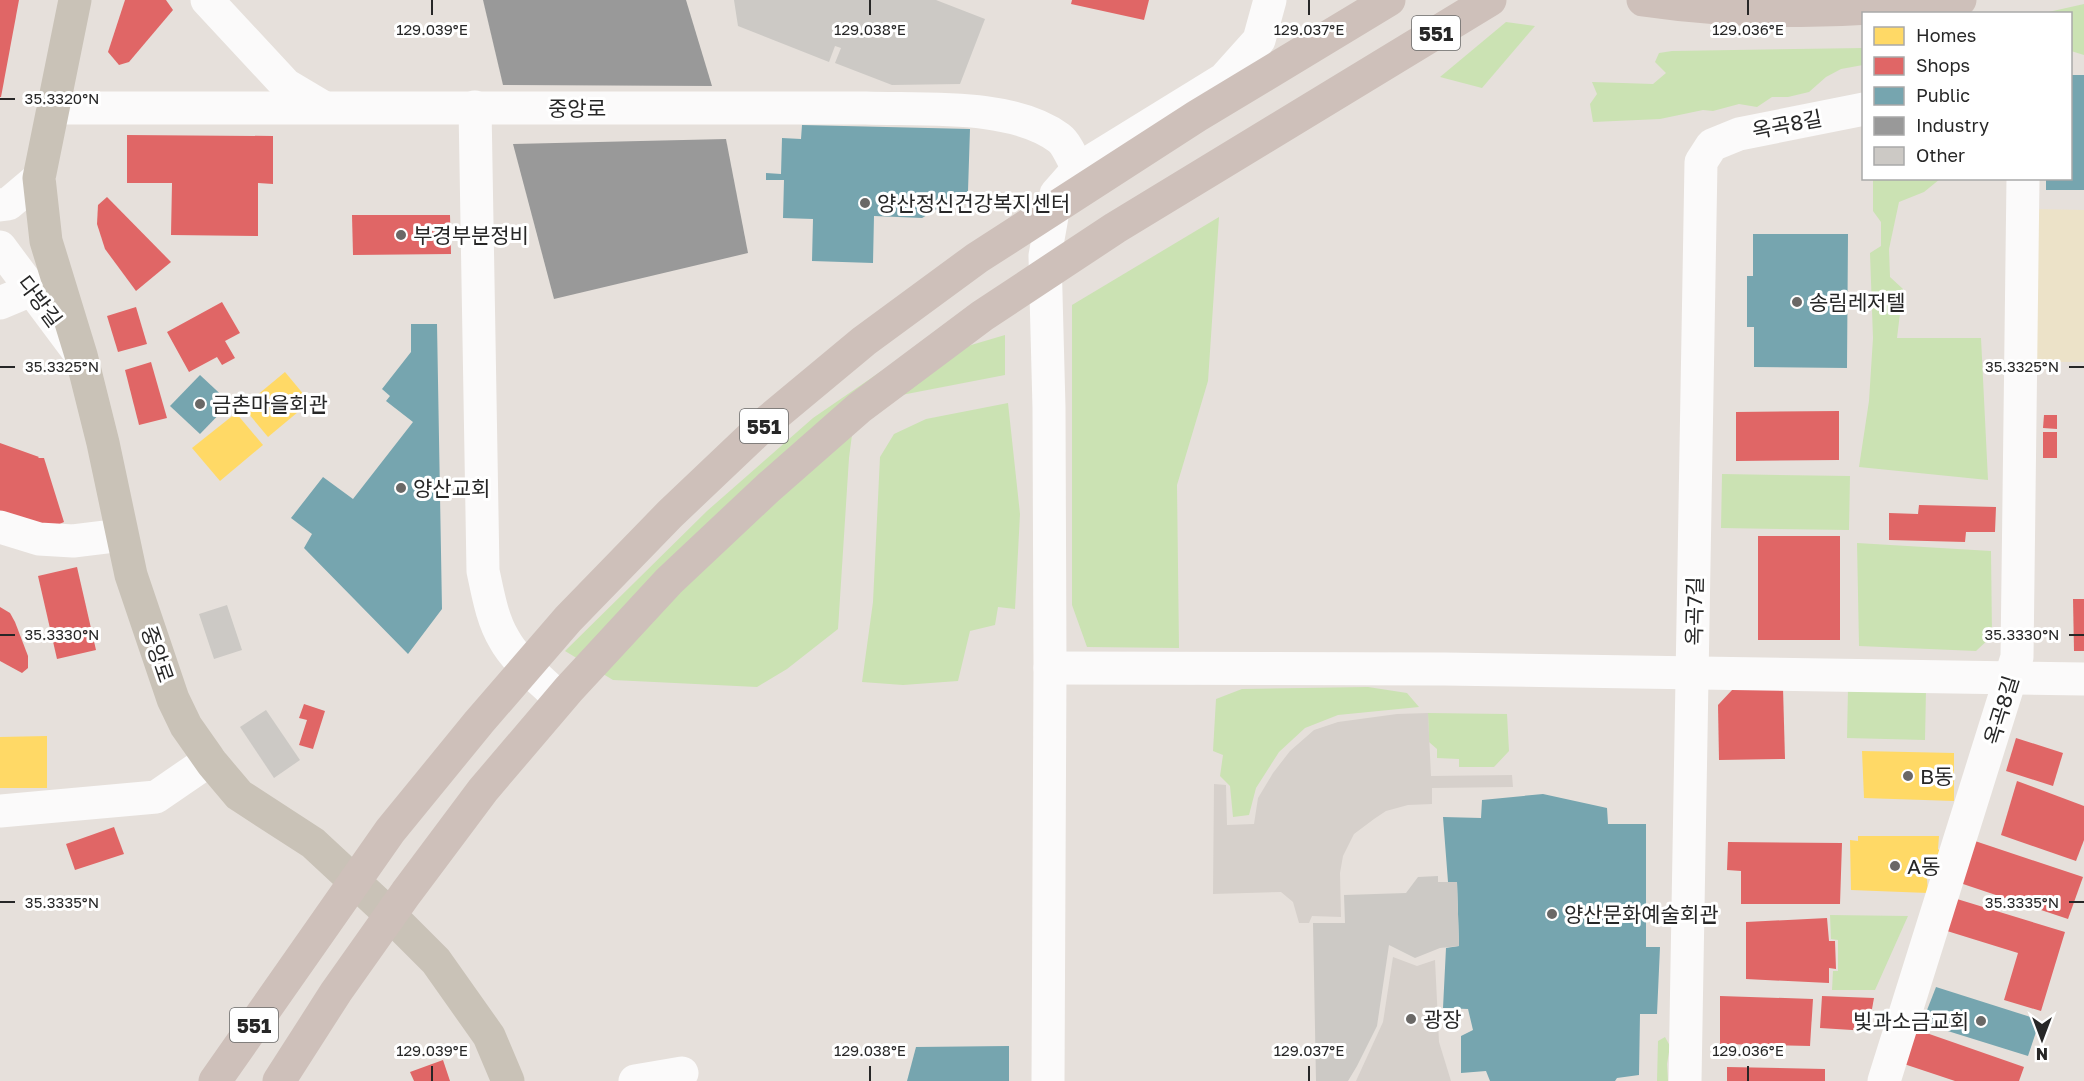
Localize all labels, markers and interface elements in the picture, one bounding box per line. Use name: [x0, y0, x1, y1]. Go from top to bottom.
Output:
legend: [1862, 12, 2072, 180]
road number: 551: [1412, 16, 1460, 50]
text: 129.039°E: [396, 20, 468, 38]
text: 129.038°E: [834, 20, 906, 38]
text: 129.037°E: [1274, 20, 1344, 38]
text: 129.036°E: [1712, 20, 1784, 38]
text: Homes: [1916, 24, 1976, 46]
text: Shops: [1916, 54, 1970, 76]
text: Public: [1916, 84, 1970, 106]
text: 35.3320°N: [25, 89, 99, 107]
street label: 중앙로: [548, 95, 606, 121]
street label: 옥곡8길: [1750, 104, 1824, 144]
text: Industry: [1916, 114, 1989, 136]
text: Other: [1916, 144, 1965, 166]
place label: 양산정신건강복지센터: [877, 190, 1070, 216]
marker: 양산정신건강복지센터: [858, 196, 872, 210]
place label: 부경부분정비: [413, 222, 529, 248]
marker: 부경부분정비: [394, 228, 408, 242]
street label: 다방길: [12, 270, 68, 332]
place label: 송림레저텔: [1809, 289, 1906, 315]
marker: 송림레저텔: [1790, 295, 1804, 309]
text: 35.3325°N: [25, 357, 99, 375]
text: 35.3325°N: [1985, 357, 2059, 375]
place label: 금촌마을회관: [212, 391, 328, 417]
marker: 금촌마을회관: [193, 397, 207, 411]
road number: 551: [740, 409, 788, 443]
place label: 양산교회: [413, 475, 490, 501]
marker: 양산교회: [394, 481, 408, 495]
street label: 옥곡7길: [1680, 576, 1708, 646]
street label: 중앙로: [136, 622, 180, 686]
text: 35.3330°N: [25, 625, 99, 643]
text: 35.3330°N: [1985, 625, 2059, 643]
street label: 옥곡8길: [1978, 672, 2024, 748]
place label: B동: [1920, 763, 1953, 789]
marker: B동: [1901, 769, 1915, 783]
place label: A동: [1907, 853, 1940, 879]
marker: A동: [1888, 859, 1902, 873]
text: 35.3335°N: [25, 893, 99, 911]
text: 35.3335°N: [1985, 893, 2059, 911]
place label: 양산문화예술회관: [1564, 901, 1719, 927]
marker: 양산문화예술회관: [1545, 907, 1559, 921]
place label: 광장: [1423, 1006, 1462, 1032]
road number: 551: [230, 1008, 278, 1042]
place label: 빛과소금교회: [1853, 1008, 1969, 1034]
north arrow: [2012, 1009, 2072, 1069]
marker: 광장: [1404, 1012, 1418, 1026]
marker: 빛과소금교회: [1974, 1014, 1988, 1028]
text: 129.039°E: [396, 1041, 468, 1059]
text: 129.038°E: [834, 1041, 906, 1059]
text: 129.037°E: [1274, 1041, 1344, 1059]
text: 129.036°E: [1712, 1041, 1784, 1059]
text: N: [2036, 1044, 2048, 1064]

